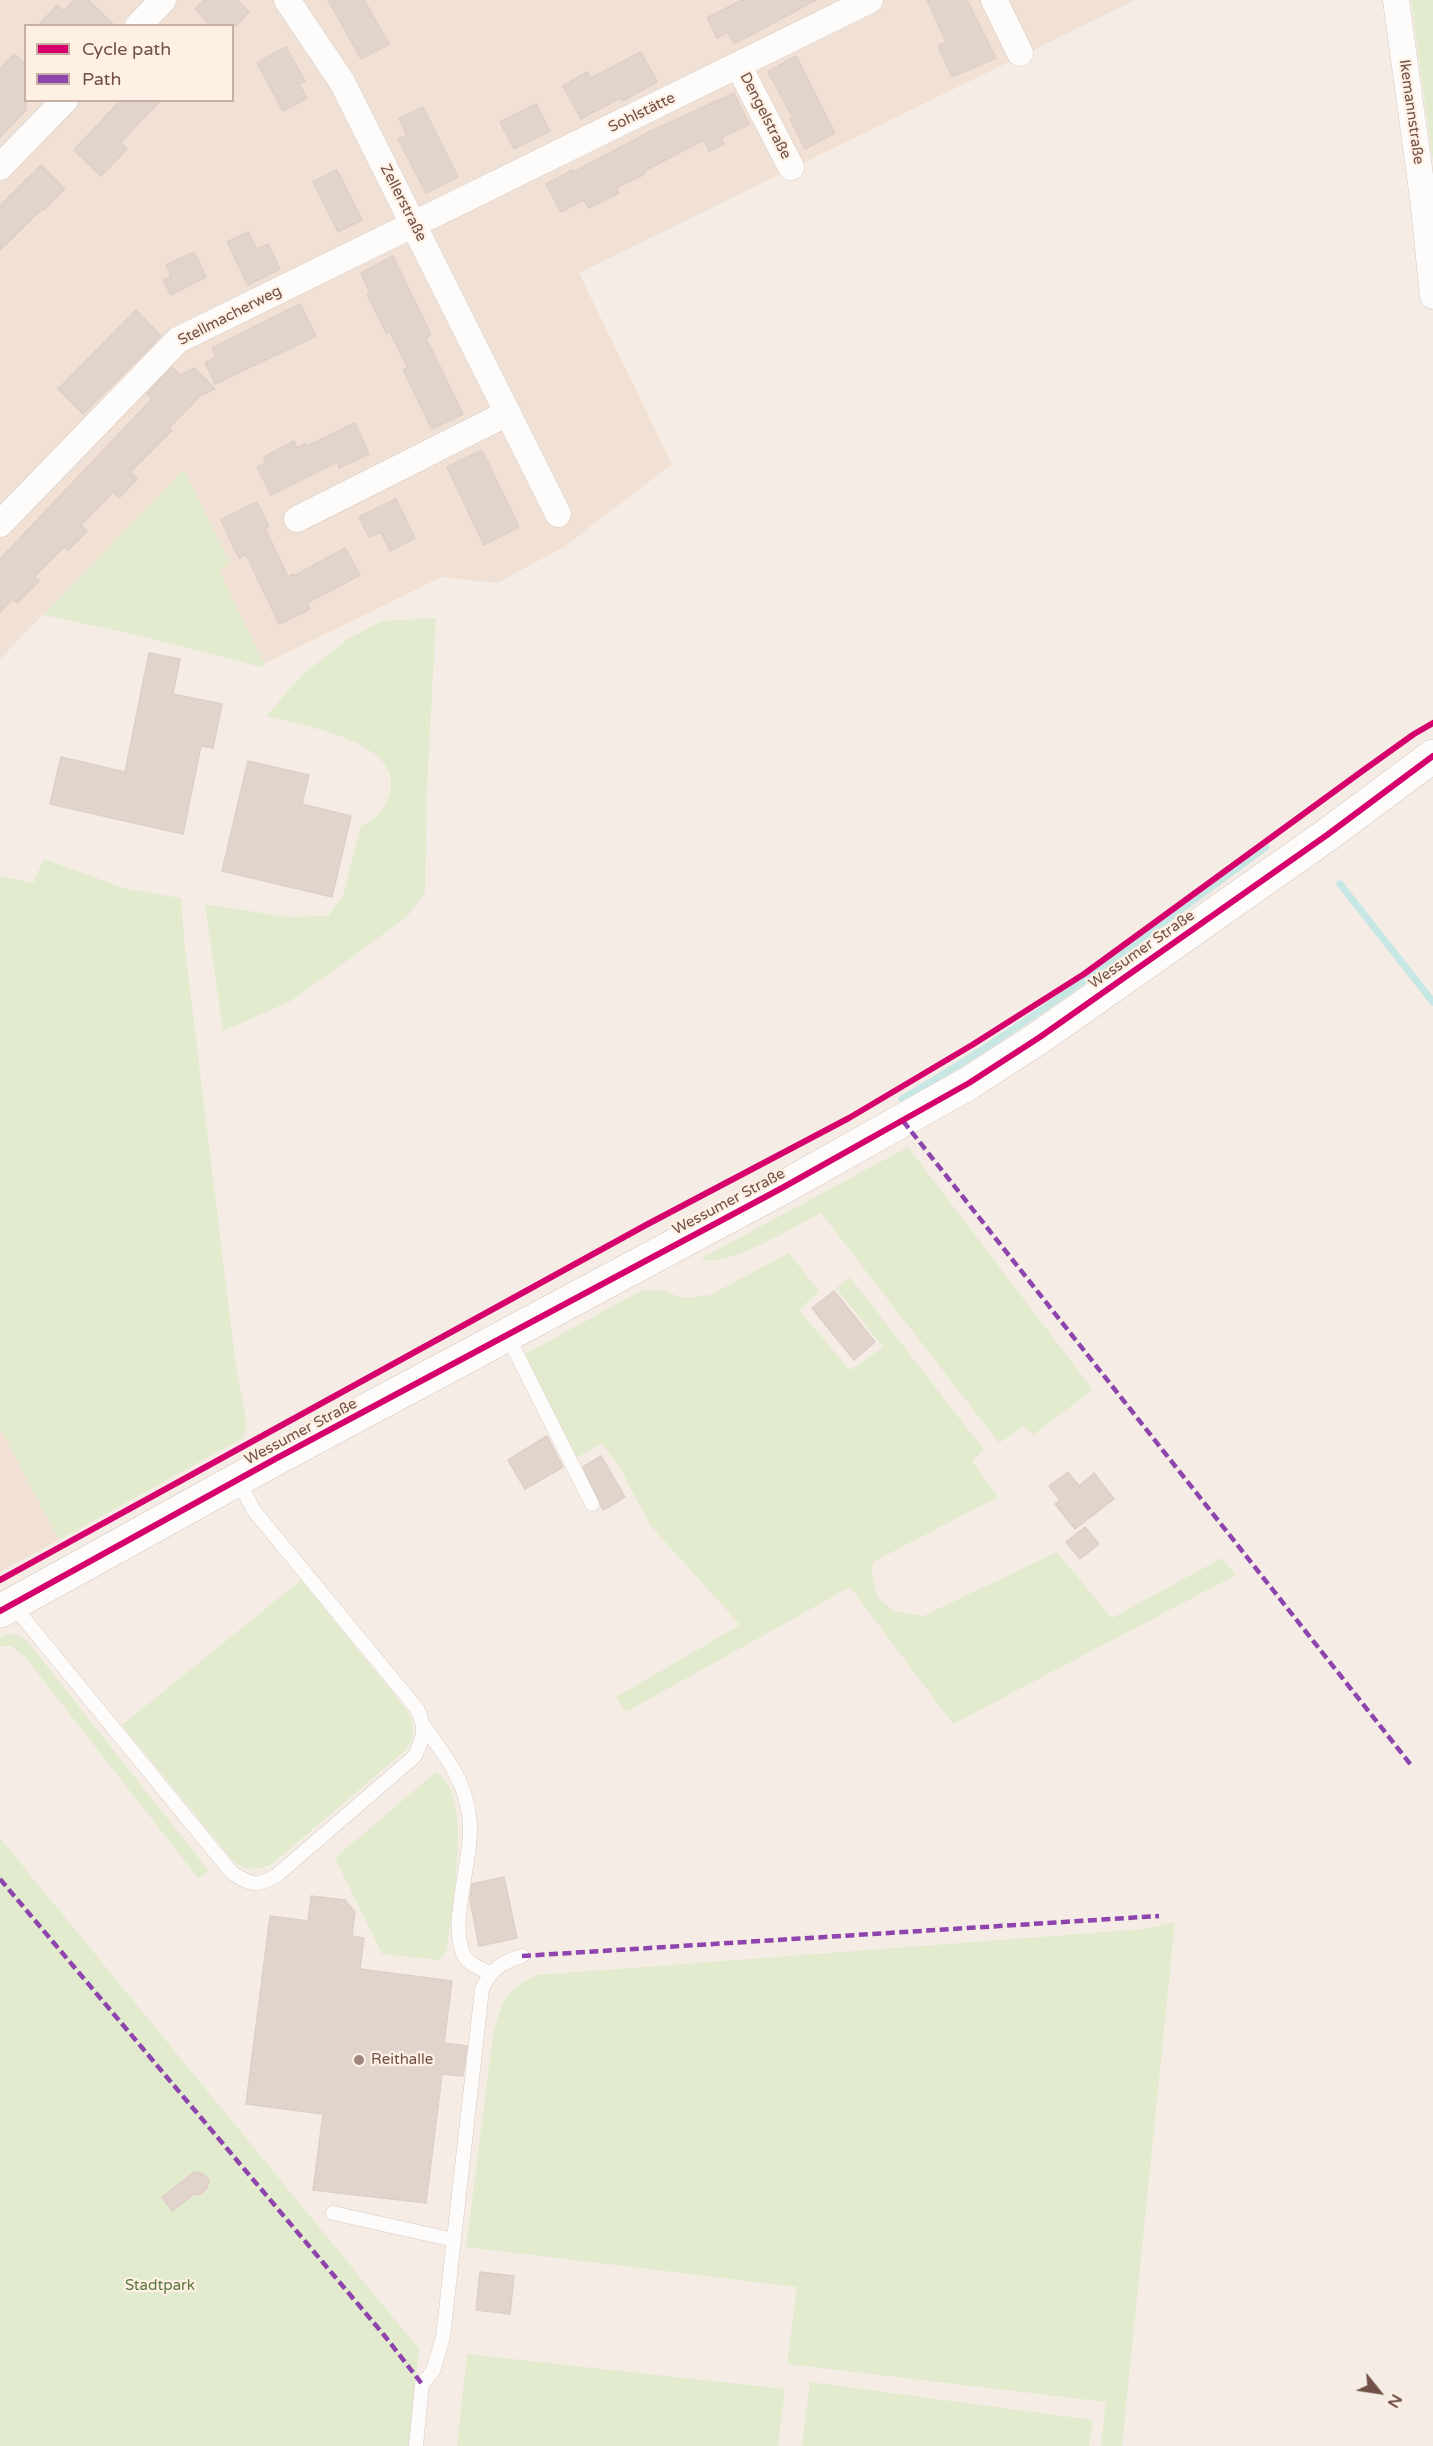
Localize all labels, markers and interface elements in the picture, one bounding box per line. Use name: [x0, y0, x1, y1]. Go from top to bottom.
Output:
legend: [24, 24, 234, 102]
text: Cycle path: [82, 38, 171, 60]
street label: Ikemannstraße: [1395, 58, 1427, 166]
text: Path: [82, 68, 121, 90]
street label: Dengelstraße: [735, 70, 795, 162]
street label: Sohlstätte: [606, 89, 678, 137]
street label: Zellerstraße: [376, 161, 430, 245]
street label: Stellmacherweg: [175, 282, 285, 350]
street label: Wessumer Straße: [1086, 907, 1198, 993]
street label: Wessumer Straße: [670, 1165, 788, 1239]
street label: Wessumer Straße: [242, 1395, 360, 1469]
place label: Reithalle: [371, 2051, 433, 2069]
marker: Reithalle: [352, 2053, 366, 2067]
park label: Stadtpark: [125, 2277, 195, 2295]
north arrow: [1349, 2362, 1409, 2422]
text: N: [1383, 2390, 1406, 2412]

